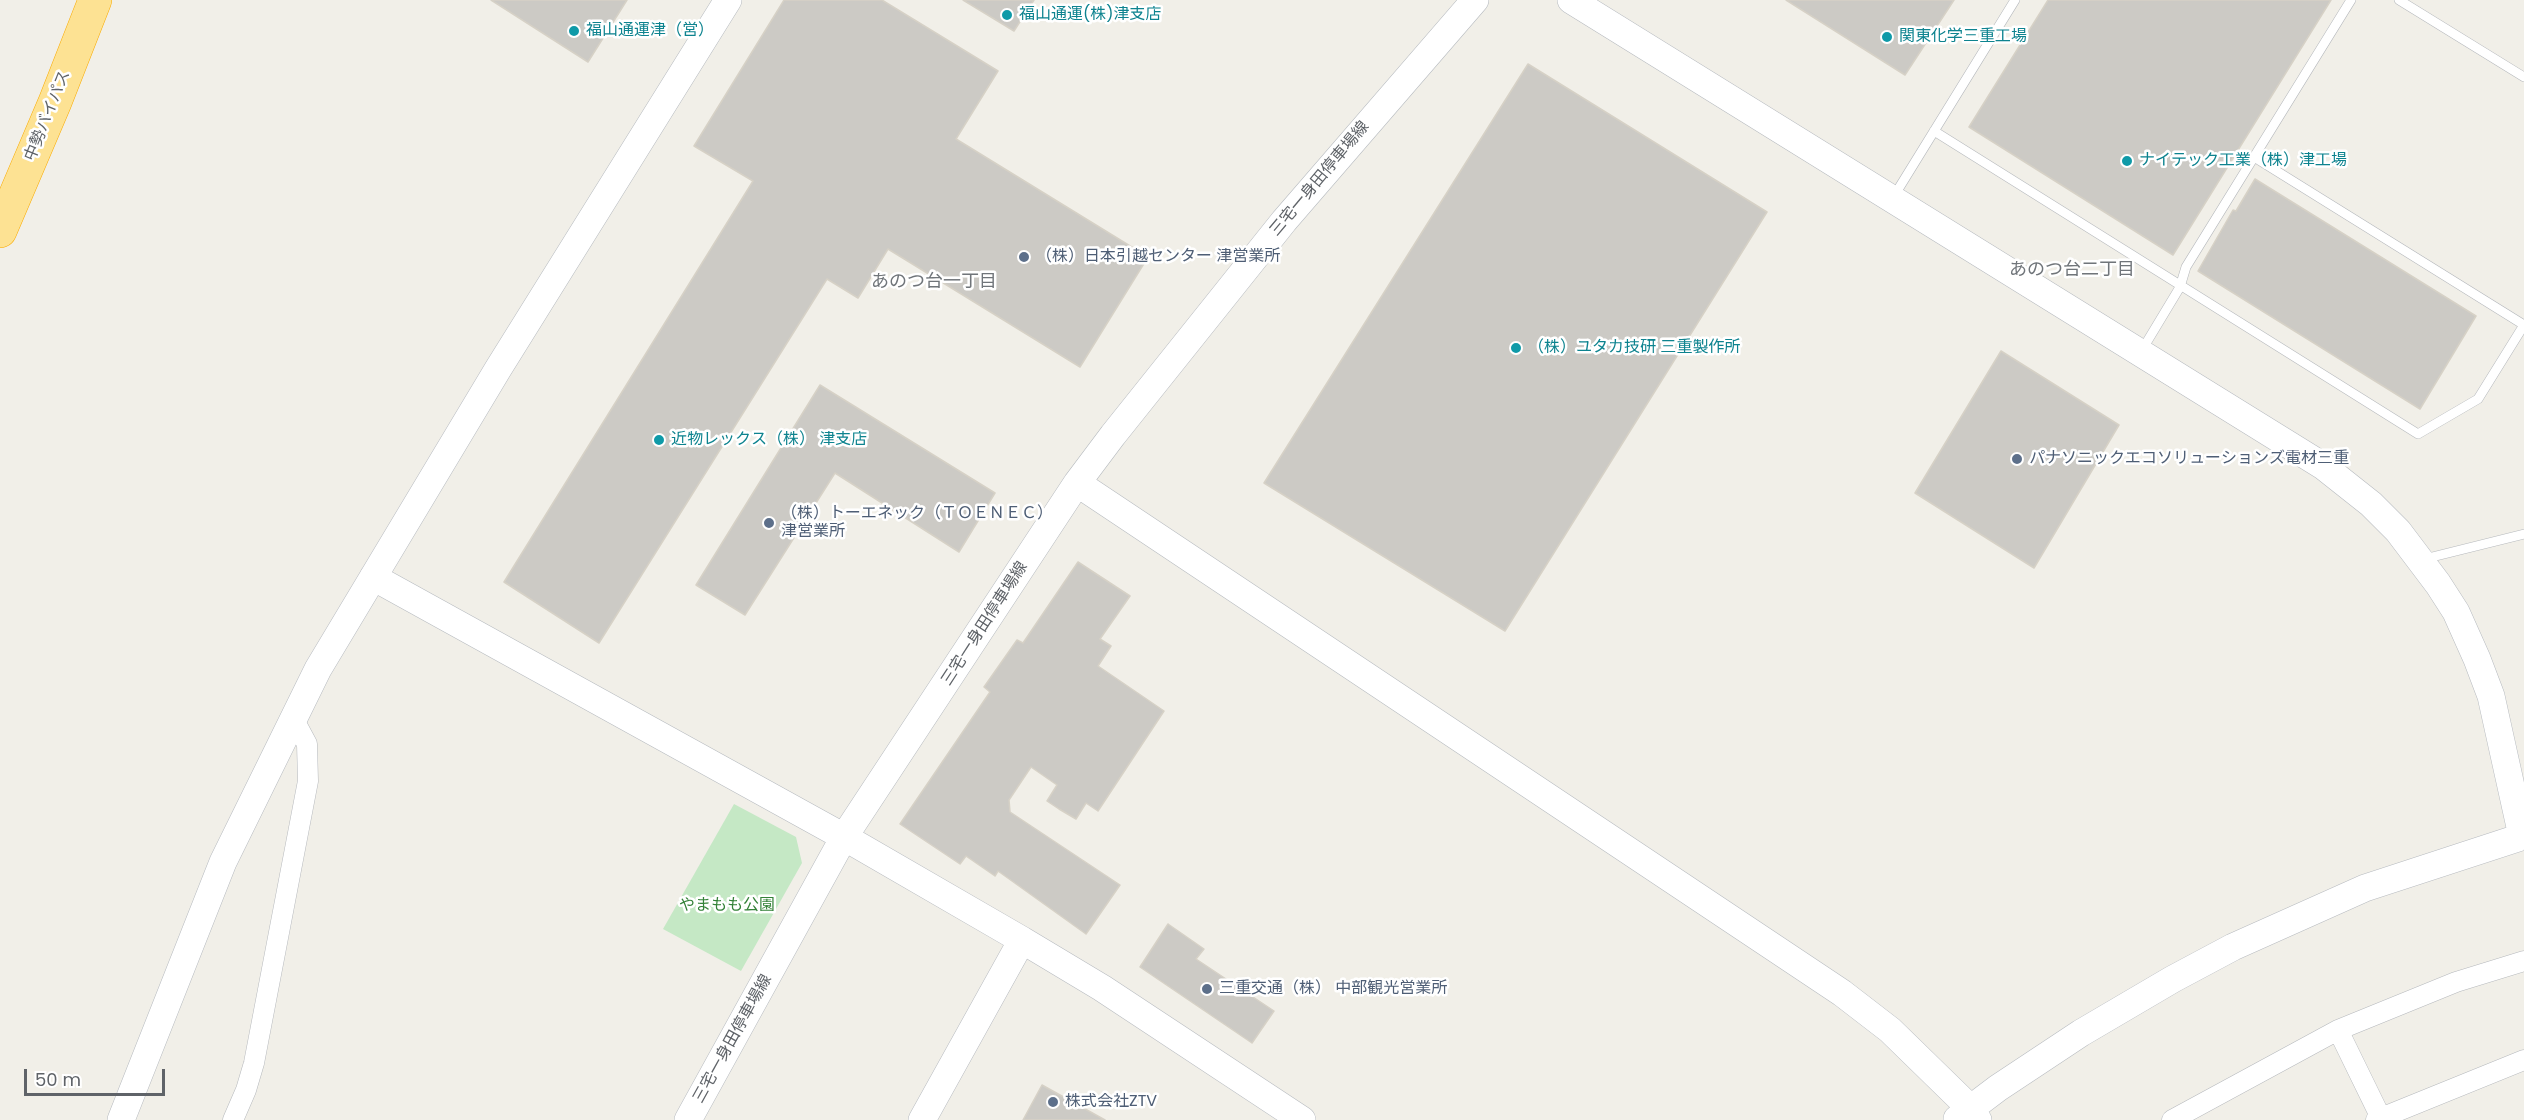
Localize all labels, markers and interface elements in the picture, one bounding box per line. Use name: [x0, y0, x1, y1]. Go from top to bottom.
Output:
place label: 福山通運(株)津支店: [1019, 5, 1162, 25]
marker: 福山通運(株)津支店: [1000, 8, 1014, 22]
place label: 福山通運津（営）: [586, 21, 714, 41]
marker: 福山通運津（営）: [567, 24, 581, 38]
place label: 関東化学三重工場: [1899, 27, 2027, 47]
marker: 関東化学三重工場: [1880, 30, 1894, 44]
street label: 中勢バイパス: [21, 68, 75, 164]
street label: 三宅一身田停車場線: [1266, 118, 1374, 240]
place label: ナイテック工業（株）津工場: [2139, 151, 2347, 171]
marker: ナイテック工業（株）津工場: [2120, 154, 2134, 168]
place label: （株）日本引越センター 津営業所: [1036, 247, 1280, 267]
marker: （株）日本引越センター 津営業所: [1017, 250, 1031, 264]
district label: あのつ台二丁目: [2009, 259, 2135, 281]
district label: あのつ台一丁目: [871, 271, 997, 293]
place label: （株）ユタカ技研 三重製作所: [1528, 338, 1740, 358]
marker: （株）ユタカ技研 三重製作所: [1509, 341, 1523, 355]
place label: 近物レックス（株） 津支店: [671, 430, 867, 450]
marker: 近物レックス（株） 津支店: [652, 433, 666, 447]
place label: パナソニックエコソリューションズ電材三重: [2029, 449, 2349, 469]
marker: パナソニックエコソリューションズ電材三重: [2010, 452, 2024, 466]
place label: （株）トーエネック（ＴＯＥＮＥＣ） 津営業所: [781, 504, 1053, 542]
marker: （株）トーエネック（ＴＯＥＮＥＣ） 津営業所: [762, 516, 776, 530]
street label: 三宅一身田停車場線: [938, 558, 1032, 690]
park label: やまもも公園: [679, 896, 775, 916]
street label: 三宅一身田停車場線: [690, 971, 776, 1107]
place label: 三重交通（株） 中部観光営業所: [1219, 979, 1447, 999]
marker: 三重交通（株） 中部観光営業所: [1200, 982, 1214, 996]
scale bar: [27, 1057, 168, 1095]
text: 50 m: [35, 1067, 81, 1092]
place label: 株式会社ZTV: [1065, 1092, 1157, 1112]
marker: 株式会社ZTV: [1046, 1095, 1060, 1109]

